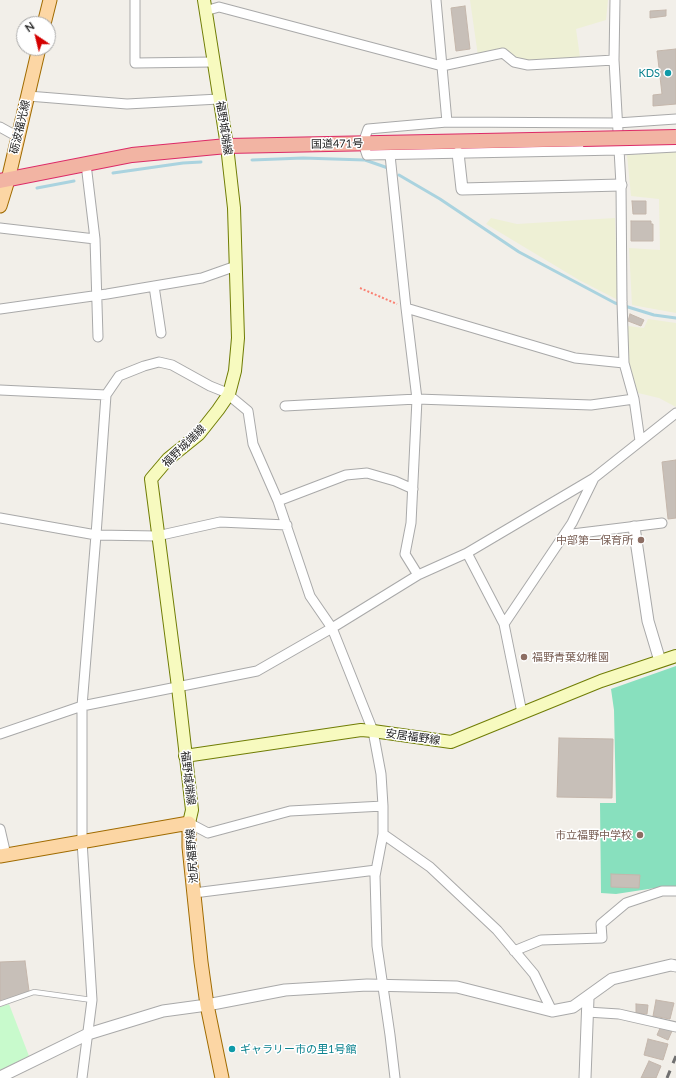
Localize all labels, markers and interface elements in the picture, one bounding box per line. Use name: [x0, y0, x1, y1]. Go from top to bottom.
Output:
north arrow: [16, 16, 56, 56]
text: N: [22, 19, 37, 34]
place label: KDS: [638, 66, 660, 80]
marker: KDS: [663, 68, 673, 78]
street label: 砺波福光線: [7, 99, 33, 155]
street label: 福野城端線: [213, 100, 235, 156]
street label: 国道471号: [311, 137, 363, 151]
street label: 福野城端線: [160, 422, 208, 470]
place label: 中部第一保育所: [556, 533, 633, 547]
marker: 中部第一保育所: [636, 535, 646, 545]
place label: 福野青葉幼稚園: [532, 650, 609, 664]
marker: 福野青葉幼稚園: [519, 652, 529, 662]
street label: 安居福野線: [385, 727, 441, 747]
street label: 福野城端線: [178, 750, 198, 806]
street label: 池尻福野線: [183, 828, 201, 884]
place label: 市立福野中学校: [555, 828, 632, 842]
marker: 市立福野中学校: [635, 830, 645, 840]
place label: ギャラリー市の里1号館: [240, 1042, 356, 1056]
marker: ギャラリー市の里1号館: [227, 1044, 237, 1054]

